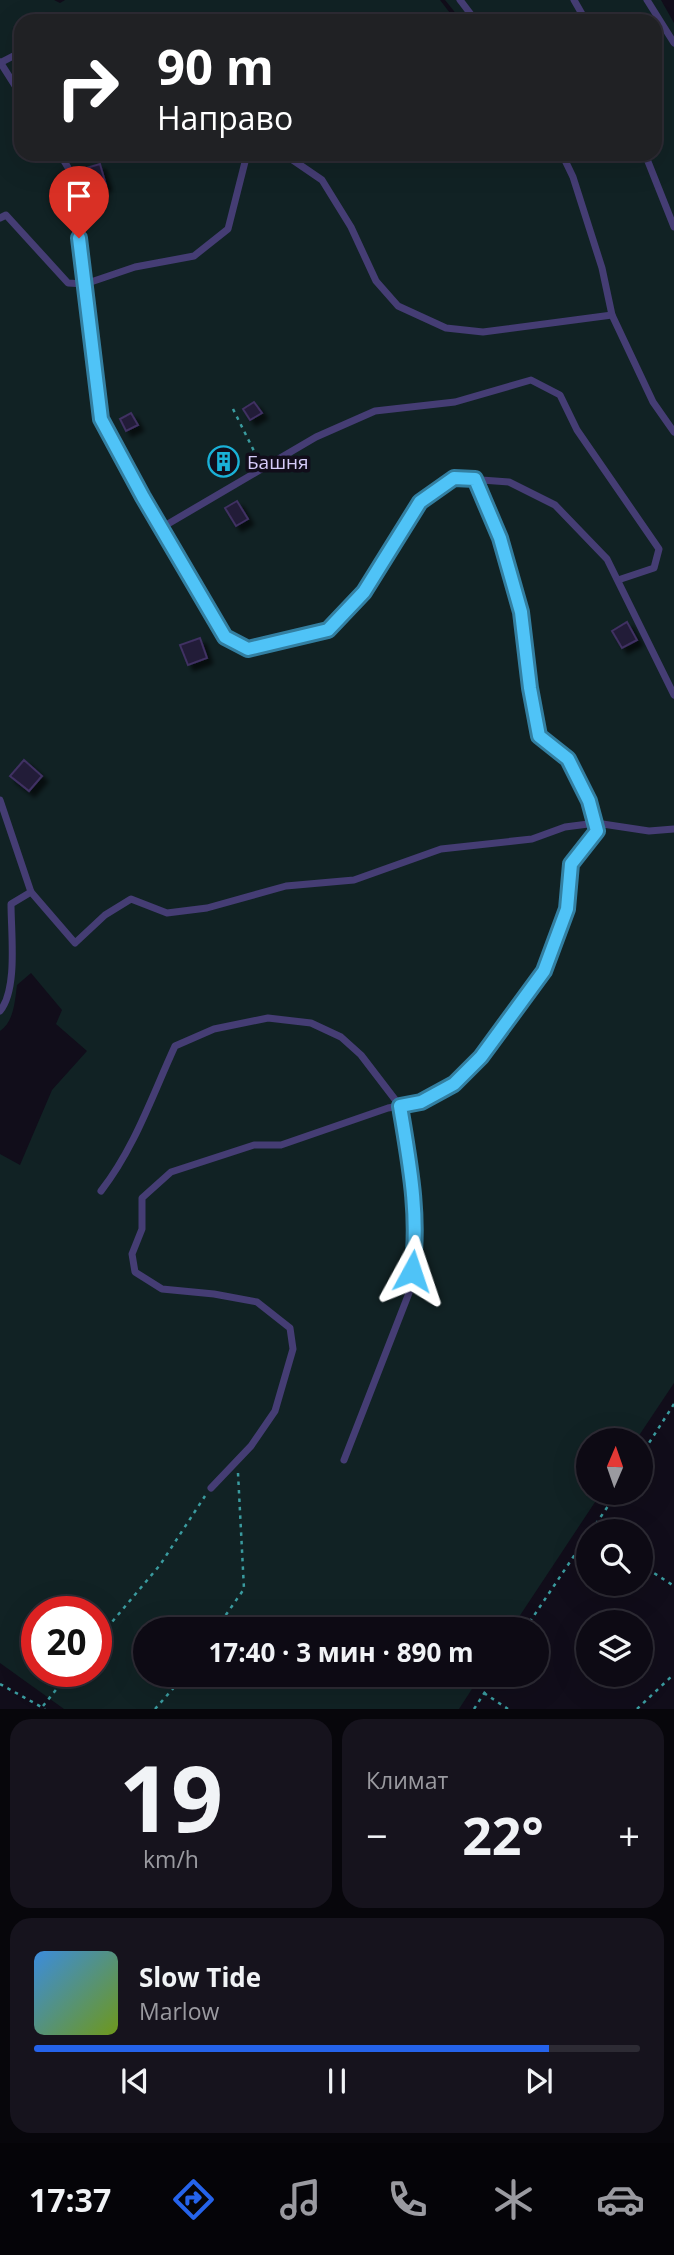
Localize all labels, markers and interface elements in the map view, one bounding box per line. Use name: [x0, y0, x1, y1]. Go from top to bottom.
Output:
text: 90 m: [157, 33, 274, 99]
icon: right: [42, 42, 133, 133]
text: Направо: [157, 96, 293, 139]
pin: [49, 166, 109, 238]
icon: arrive: [60, 177, 98, 215]
building icon: Башня: [207, 445, 241, 479]
place label: Башня: [247, 449, 309, 475]
position arrow: [375, 1234, 449, 1308]
north arrow: [576, 1428, 653, 1505]
map controls: [576, 1428, 653, 1687]
button: search: [576, 1519, 653, 1596]
speed limit sign: 20: [21, 1596, 112, 1687]
button: layers: [576, 1610, 653, 1687]
text: 17:40 · 3 мин · 890 m: [208, 1634, 474, 1670]
text: 19: [119, 1735, 223, 1859]
text: Климат: [366, 1764, 448, 1796]
text: 22°: [462, 1799, 544, 1870]
text: −: [366, 1809, 388, 1861]
text: +: [618, 1809, 640, 1861]
text: km/h: [143, 1843, 199, 1875]
text: Slow Tide: [139, 1959, 261, 1995]
text: Marlow: [139, 1995, 219, 2027]
icon: previous: [116, 2062, 154, 2100]
icon: pause: [318, 2062, 356, 2100]
icon: next: [520, 2062, 558, 2100]
icon: directions: [169, 2175, 218, 2224]
icon: music: [276, 2175, 325, 2224]
icon: phone: [383, 2175, 432, 2224]
icon: climate: [489, 2175, 538, 2224]
icon: car: [596, 2175, 645, 2224]
text: 17:37: [29, 2178, 111, 2221]

